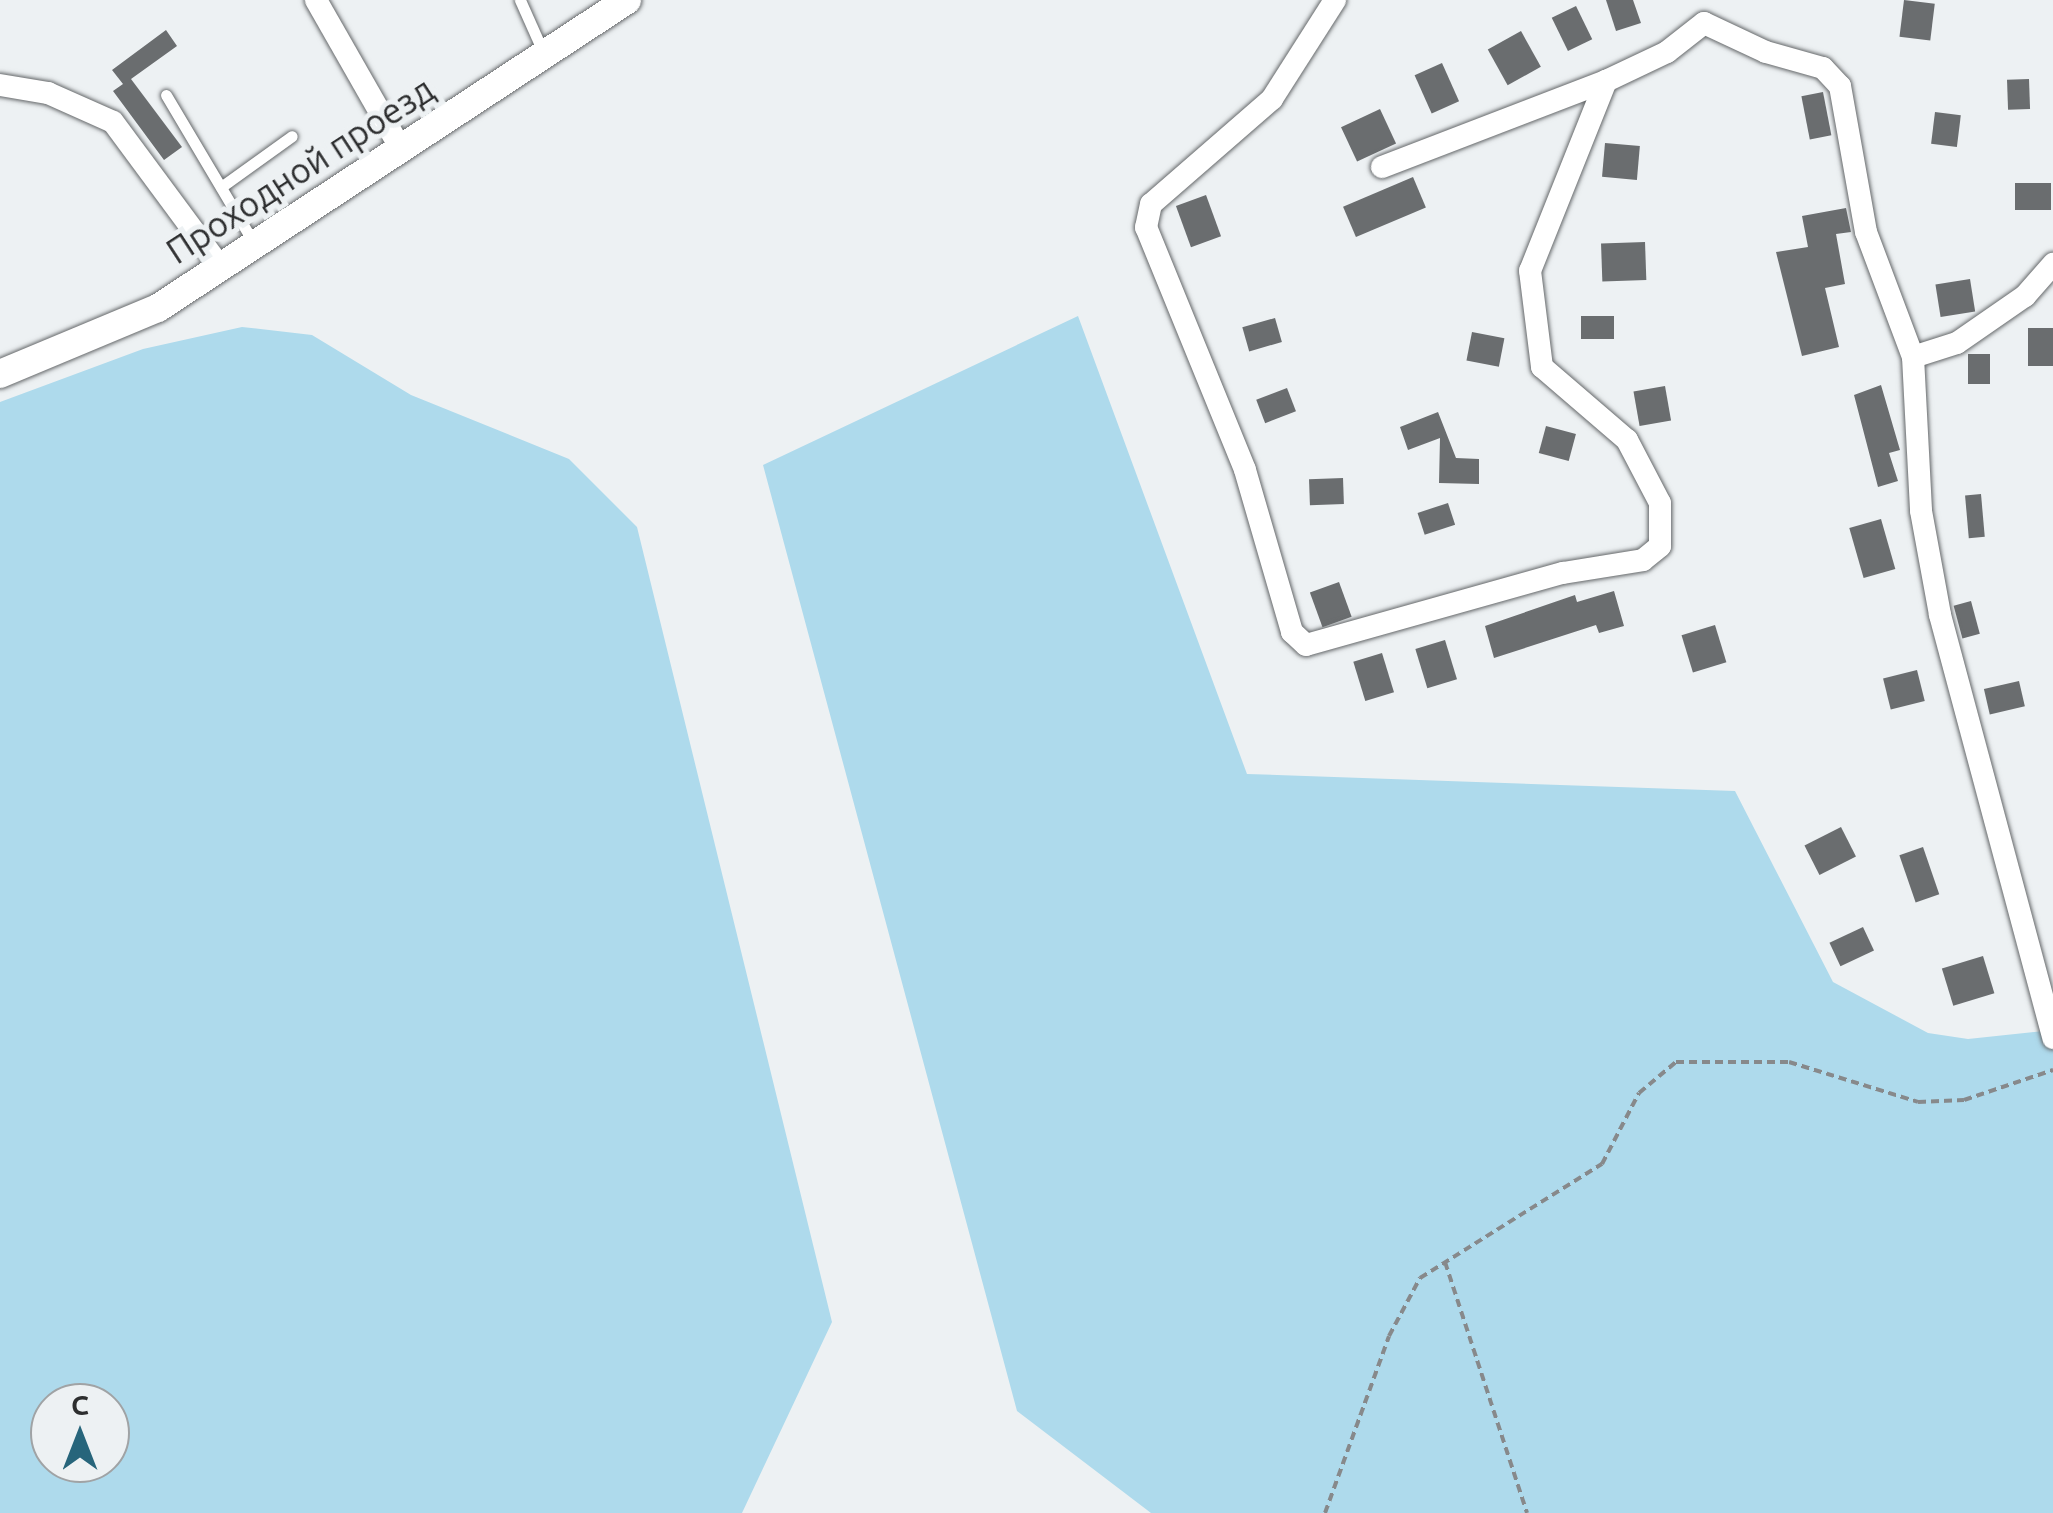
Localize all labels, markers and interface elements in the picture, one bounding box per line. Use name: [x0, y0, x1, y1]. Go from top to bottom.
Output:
street label: Проходной проезд: [158, 68, 442, 272]
north arrow: [30, 1383, 130, 1483]
text: С: [71, 1389, 89, 1420]

